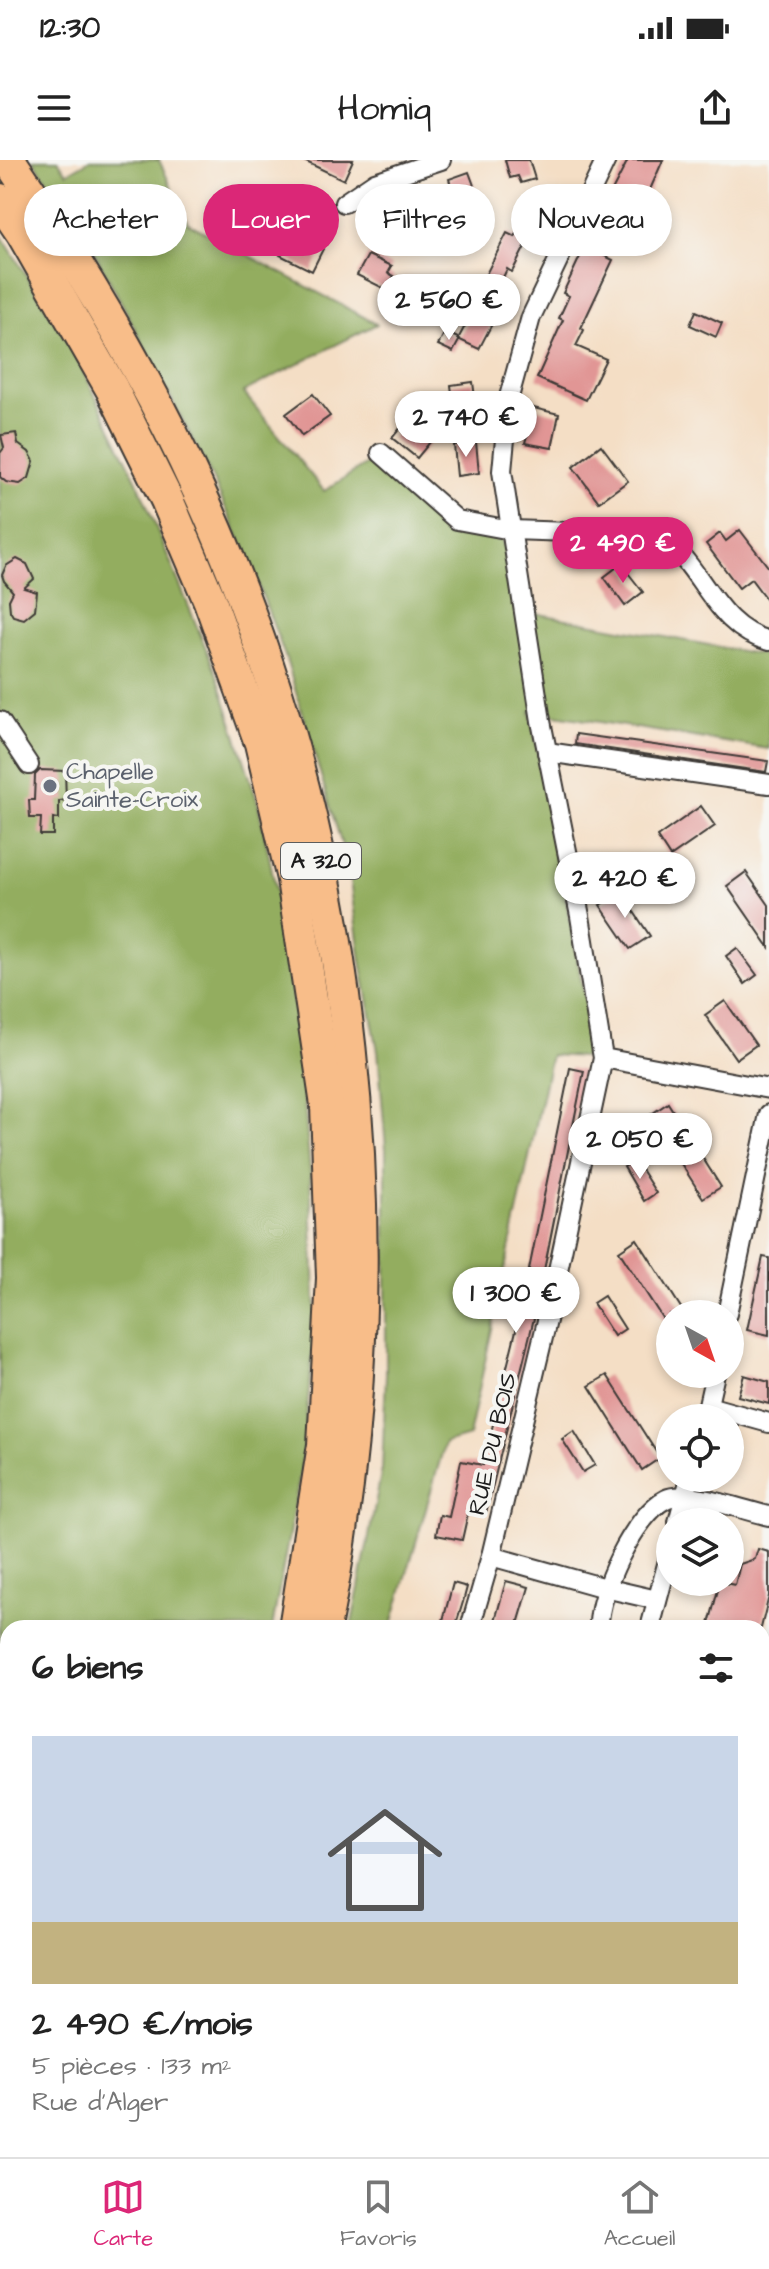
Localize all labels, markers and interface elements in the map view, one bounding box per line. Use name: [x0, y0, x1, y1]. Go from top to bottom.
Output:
text: 12:30: [40, 7, 100, 49]
text: Homiq: [337, 83, 432, 134]
icon: menu: [32, 86, 76, 130]
icon: share: [693, 86, 737, 130]
chip: Acheter: [24, 184, 187, 256]
chip: Louer: [203, 184, 339, 256]
chip: Filtres: [355, 184, 495, 256]
chip: Nouveau: [511, 184, 672, 256]
pin: 2 560 €: [375, 274, 523, 342]
text: 2 560 €: [395, 282, 503, 318]
pin: 2 740 €: [392, 391, 540, 459]
text: 2 740 €: [413, 399, 519, 435]
pin: 2 490 €: [549, 517, 697, 585]
text: 2 490 €: [570, 525, 676, 561]
place label: Chapelle Sainte-Croix: [66, 755, 199, 817]
marker: Chapelle Sainte-Croix: [41, 777, 59, 795]
road number: A 320: [281, 843, 361, 879]
pin: 2 420 €: [551, 852, 699, 920]
text: 2 420 €: [572, 860, 678, 896]
pin: 2 050 €: [566, 1113, 714, 1181]
text: 2 050 €: [586, 1121, 694, 1157]
pin: 1 300 €: [442, 1267, 590, 1335]
text: 1 300 €: [471, 1275, 561, 1311]
north arrow: [656, 1300, 744, 1388]
map controls: [656, 1300, 744, 1596]
street label: RUE DU BOIS: [460, 1369, 526, 1519]
button: locate: [656, 1404, 744, 1492]
button: layers: [656, 1508, 744, 1596]
text: 6 biens: [32, 1644, 144, 1692]
icon: filters: [694, 1646, 738, 1690]
icon: home: [313, 1788, 457, 1932]
text: 2 490 €/mois: [32, 2000, 253, 2048]
text: 5 pièces · 133 m²: [32, 2048, 232, 2084]
text: Rue d'Alger: [32, 2084, 168, 2120]
tab: Carte: [93, 2175, 153, 2254]
tab: Favoris: [340, 2175, 417, 2254]
tab: Accueil: [604, 2175, 676, 2254]

